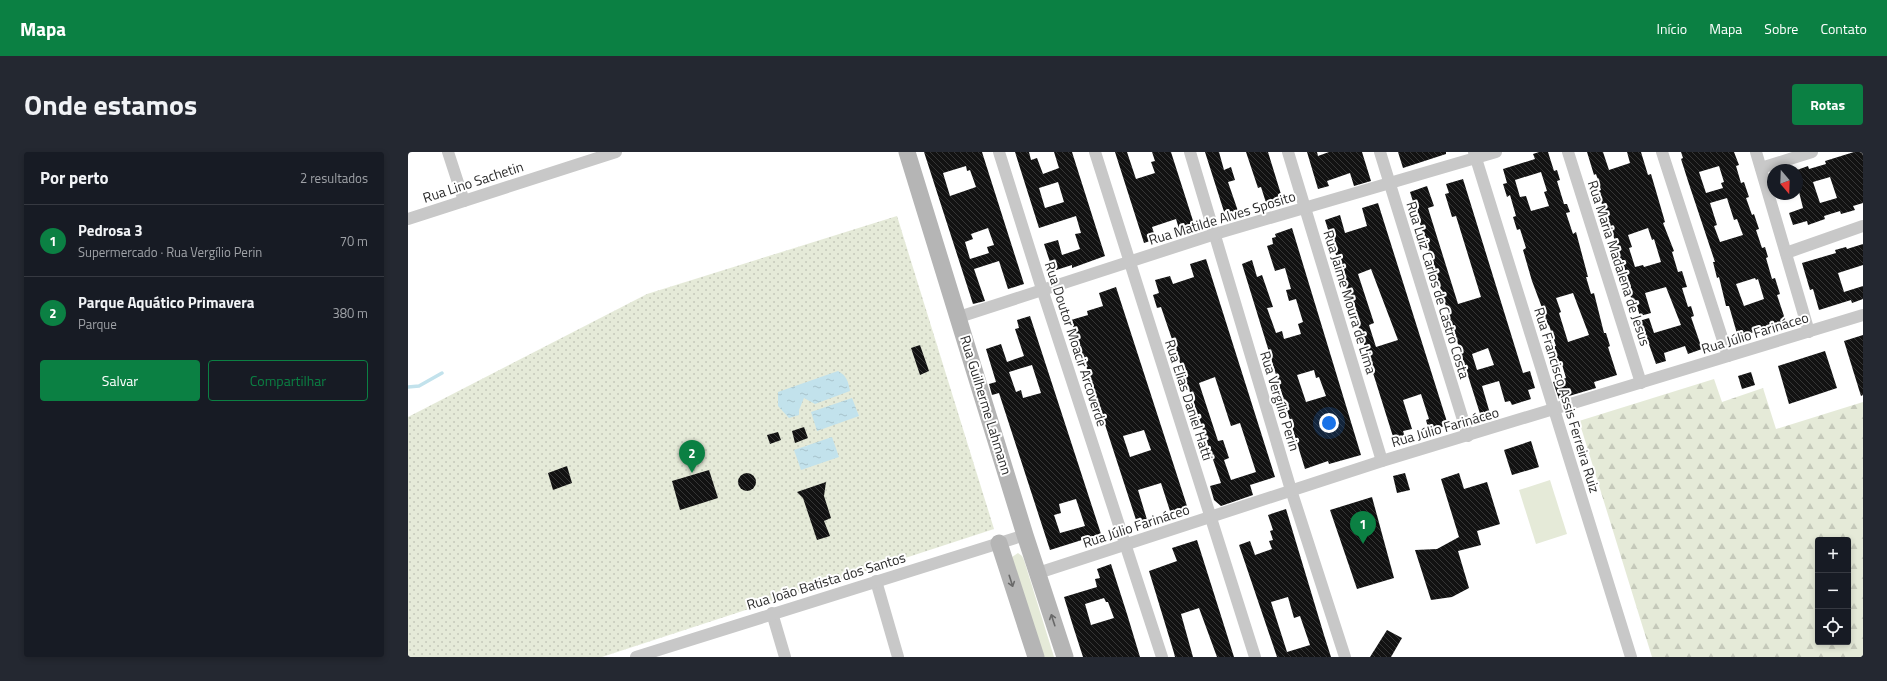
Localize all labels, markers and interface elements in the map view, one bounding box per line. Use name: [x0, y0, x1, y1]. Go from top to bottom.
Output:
text: Mapa: [20, 14, 66, 43]
text: Início: [1657, 18, 1687, 39]
text: Mapa: [1709, 18, 1742, 39]
text: Sobre: [1764, 18, 1798, 39]
text: Contato: [1820, 18, 1867, 39]
text: Onde estamos: [24, 83, 197, 126]
button: Rotas: [1792, 84, 1863, 125]
street label: Rua Lino Sachetin: [420, 155, 526, 208]
north arrow: [1767, 164, 1803, 200]
text: Por perto: [40, 165, 109, 191]
text: 2 resultados: [300, 168, 368, 188]
street label: Rua Maria Madalena de Jesus: [1583, 177, 1656, 348]
street label: Rua Matilde Alves Sposito: [1146, 185, 1298, 250]
street label: Rua Luiz Carlos de Castro Costa: [1401, 199, 1475, 381]
text: Pedrosa 3: [78, 219, 143, 242]
street label: Rua Jaime Moura de Lima: [1319, 227, 1382, 376]
text: 1: [49, 231, 57, 251]
text: 70 m: [340, 231, 368, 251]
text: Supermercado · Rua Vergílio Perin: [78, 242, 262, 262]
street label: Rua Doutor Moacir Arcoverde: [1040, 259, 1113, 429]
text: Parque Aquático Primavera: [78, 291, 254, 314]
text: 2: [49, 303, 57, 323]
text: 380 m: [332, 303, 368, 323]
street label: Rua Francisco Assis Ferreira Ruiz: [1529, 304, 1606, 495]
street label: Rua Júlio Farináceo: [1699, 306, 1811, 359]
text: Parque: [78, 314, 117, 334]
street label: Rua Guilherme Lahmann: [955, 333, 1018, 477]
street label: Rua Elias Daniel Hatti: [1160, 337, 1219, 463]
street label: Rua Vergílio Perin: [1255, 348, 1306, 453]
button: Salvar: [40, 360, 200, 401]
button: Compartilhar: [208, 360, 368, 401]
street label: Rua Júlio Farináceo: [1389, 401, 1501, 452]
your location: [1319, 413, 1339, 433]
pin: 2: [679, 440, 705, 473]
street label: Rua Júlio Farináceo: [1080, 498, 1192, 553]
pin: 1: [1350, 511, 1376, 544]
map controls: [1815, 537, 1851, 645]
button: +: [1815, 537, 1851, 573]
street label: Rua João Batista dos Santos: [744, 546, 908, 615]
button: −: [1815, 573, 1851, 609]
one-way arrow: [1008, 574, 1015, 587]
button: locate: [1815, 609, 1851, 645]
one-way arrow: [1049, 614, 1056, 627]

